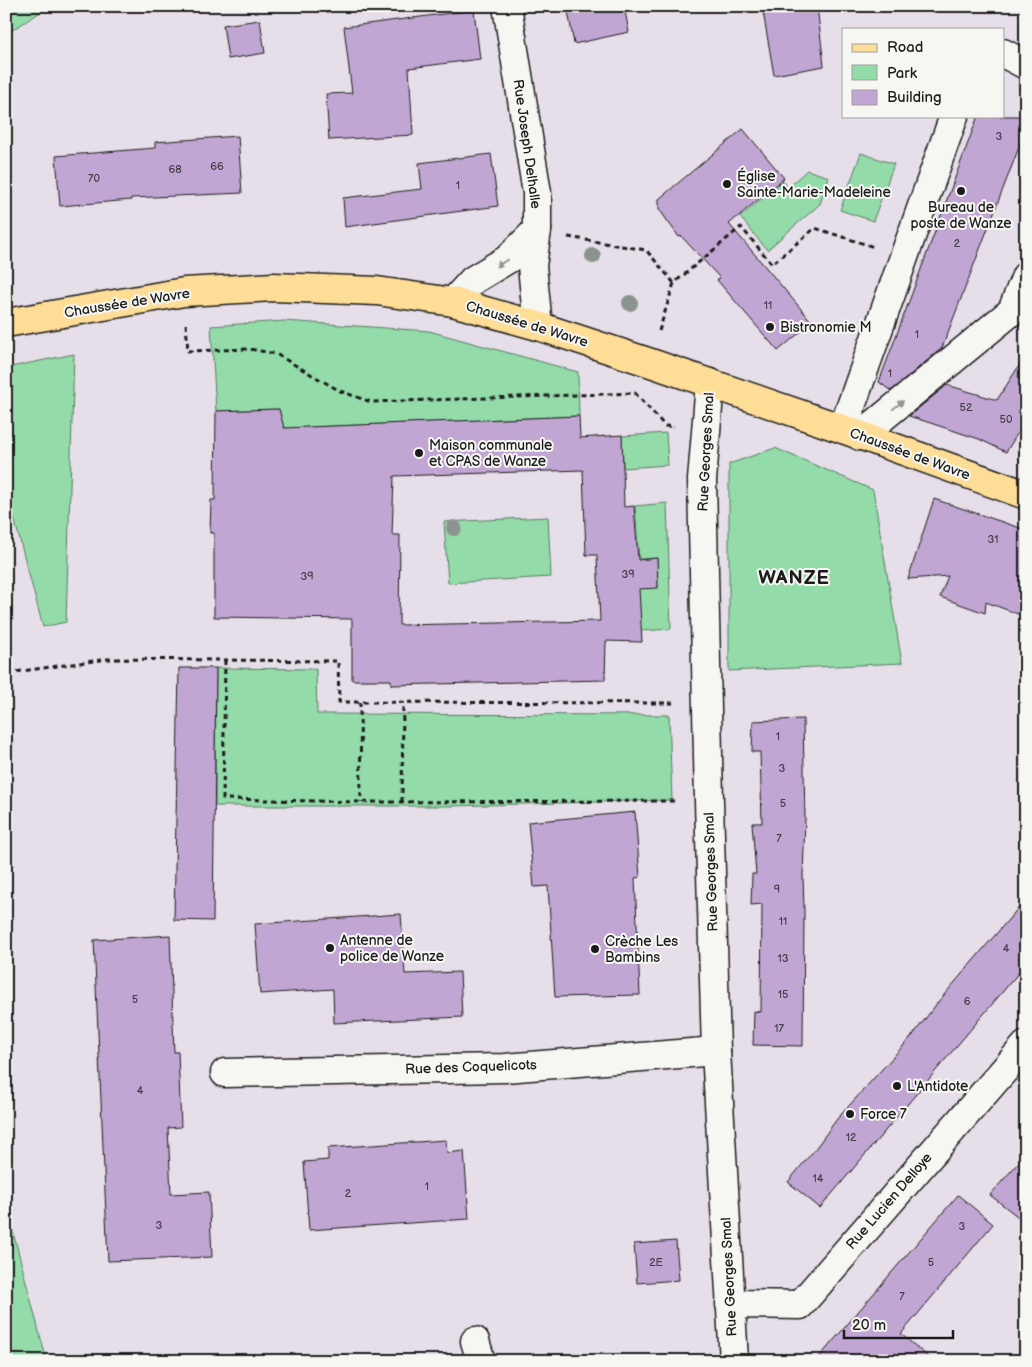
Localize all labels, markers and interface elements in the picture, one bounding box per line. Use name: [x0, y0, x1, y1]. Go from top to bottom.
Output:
legend: [842, 28, 1004, 118]
text: Road: [887, 38, 923, 57]
text: Park: [887, 64, 918, 83]
street label: Rue Joseph Delhalle: [510, 78, 544, 210]
text: Building: [887, 88, 942, 107]
house number: 3: [996, 130, 1003, 143]
house number: 66: [210, 160, 224, 173]
house number: 68: [168, 163, 182, 176]
place label: Église Sainte-Marie-Madeleine: [737, 167, 891, 201]
house number: 70: [88, 172, 100, 185]
marker: Église Sainte-Marie-Madeleine: [721, 178, 733, 190]
house number: 1: [456, 179, 460, 192]
marker: Bureau de poste de Wanze: [955, 185, 967, 197]
place label: Bureau de poste de Wanze: [910, 199, 1012, 232]
house number: 2: [954, 237, 961, 250]
one-way arrow: [495, 258, 508, 267]
street label: Chaussée de Wavre: [63, 285, 191, 321]
street label: Chaussée de Wavre: [464, 297, 590, 351]
house number: 11: [764, 299, 772, 312]
place label: Bistronomie M: [780, 319, 872, 336]
marker: Bistronomie M: [764, 321, 776, 333]
house number: 1: [915, 328, 919, 341]
house number: 1: [888, 367, 892, 380]
street label: Rue Georges Smal: [694, 392, 718, 512]
one-way arrow: [891, 400, 904, 411]
house number: 52: [960, 401, 973, 414]
house number: 50: [1000, 413, 1013, 426]
street label: Chaussée de Wavre: [847, 424, 973, 484]
place label: Maison communale et CPAS de Wanze: [429, 437, 552, 470]
marker: Maison communale et CPAS de Wanze: [413, 447, 425, 459]
house number: 31: [987, 533, 999, 546]
district label: WANZE: [758, 567, 830, 590]
house number: 39: [621, 568, 635, 581]
house number: 39: [300, 570, 314, 583]
house number: 1: [776, 730, 780, 743]
house number: 3: [779, 762, 786, 775]
house number: 5: [780, 797, 786, 810]
street label: Rue Georges Smal: [700, 812, 722, 932]
house number: 7: [776, 832, 782, 845]
house number: 9: [774, 883, 780, 896]
house number: 11: [779, 915, 787, 928]
place label: Antenne de police de Wanze: [340, 932, 444, 965]
place label: Crèche Les Bambins: [605, 933, 678, 966]
marker: Antenne de police de Wanze: [324, 942, 336, 954]
house number: 4: [1003, 942, 1010, 955]
marker: Crèche Les Bambins: [589, 943, 601, 955]
house number: 13: [777, 952, 789, 965]
house number: 15: [778, 988, 788, 1001]
house number: 5: [132, 993, 138, 1006]
house number: 6: [964, 995, 971, 1008]
house number: 17: [774, 1022, 784, 1035]
street label: Rue des Coquelicots: [405, 1056, 537, 1078]
place label: L'Antidote: [907, 1078, 968, 1095]
marker: L'Antidote: [891, 1080, 903, 1092]
house number: 4: [137, 1084, 144, 1097]
place label: Force 7: [860, 1106, 907, 1123]
marker: Force 7: [844, 1108, 856, 1120]
house number: 12: [846, 1131, 857, 1144]
street label: Rue Lucien Delloye: [842, 1149, 936, 1253]
house number: 14: [813, 1172, 824, 1185]
house number: 1: [425, 1180, 429, 1193]
house number: 2: [345, 1187, 352, 1200]
street label: Rue Georges Smal: [717, 1217, 741, 1337]
house number: 3: [156, 1219, 163, 1232]
house number: 3: [959, 1220, 966, 1233]
house number: 2E: [649, 1256, 663, 1269]
house number: 5: [928, 1256, 934, 1269]
house number: 7: [899, 1290, 905, 1303]
scale bar: [844, 1307, 953, 1339]
text: 20 m: [852, 1316, 886, 1335]

